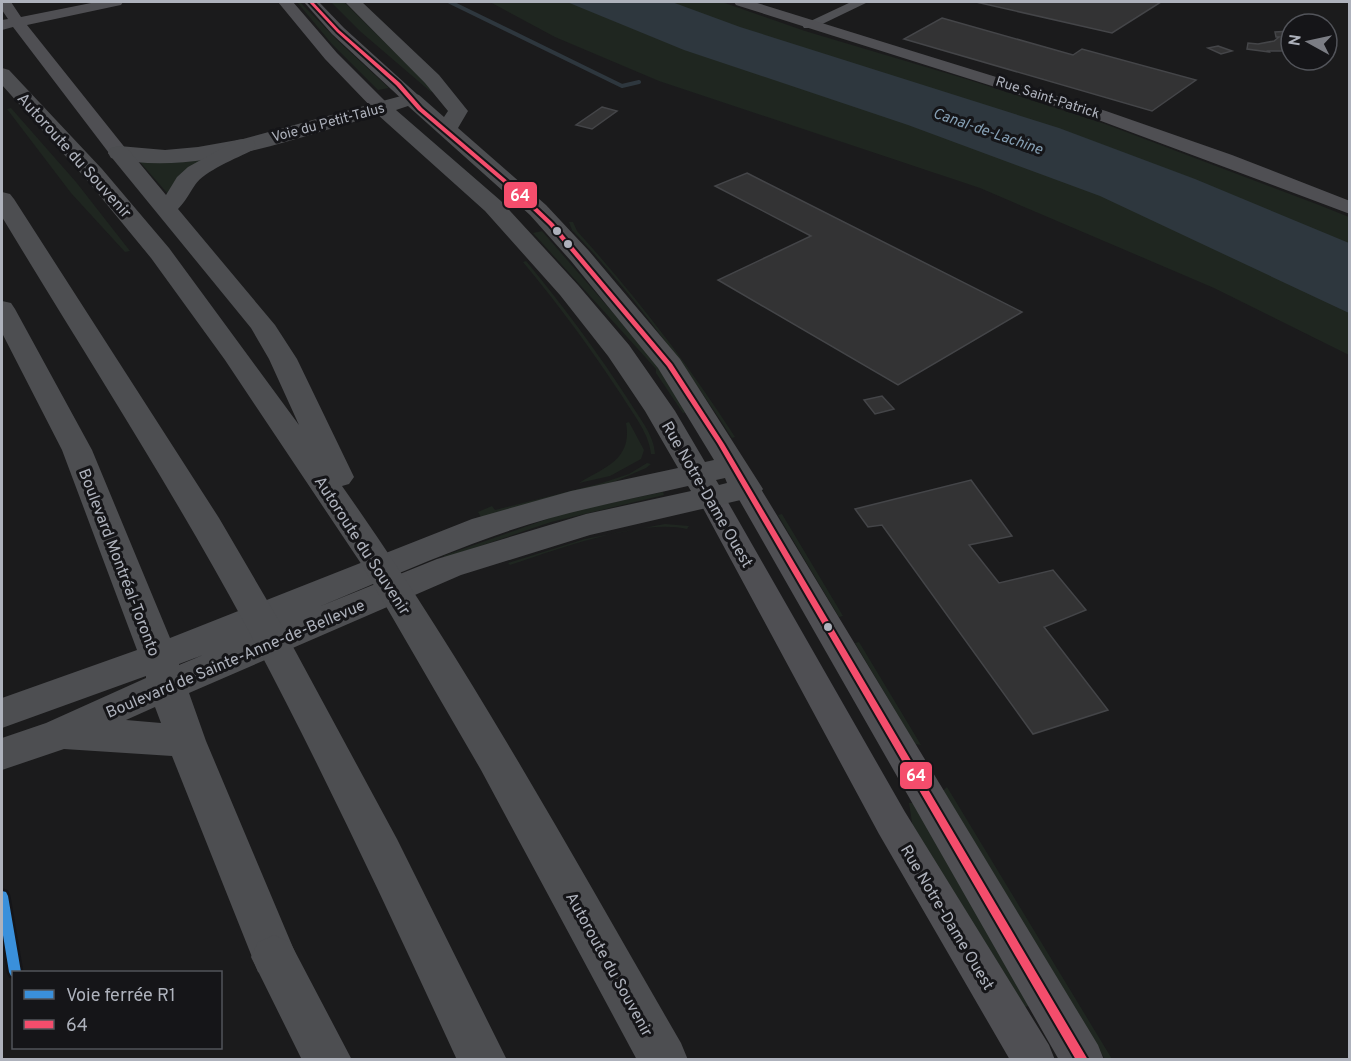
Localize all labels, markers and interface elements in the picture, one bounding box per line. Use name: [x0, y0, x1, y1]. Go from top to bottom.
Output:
north arrow: [1279, 12, 1339, 72]
text: N: [1285, 33, 1307, 47]
street label: Rue Saint-Patrick: [993, 74, 1102, 123]
street label: Autoroute du Souvenir: [12, 89, 135, 223]
street label: Voie du Petit-Talus: [270, 100, 387, 147]
water label: Canal-de-Lachine: [930, 105, 1045, 160]
line badge: 64: [503, 181, 538, 209]
text: 64: [510, 187, 530, 207]
unlabelled marker: [551, 225, 563, 237]
unlabelled marker: [562, 238, 574, 250]
street label: Rue Notre-Dame Ouest: [656, 418, 756, 572]
street label: Boulevard Montréal-Toronto: [73, 466, 163, 660]
street label: Autoroute du Souvenir: [309, 473, 414, 619]
street label: Boulevard de Sainte-Anne-de-Bellevue: [103, 596, 368, 724]
unlabelled marker: [822, 621, 834, 633]
line badge: 64: [899, 761, 933, 790]
text: 64: [906, 767, 926, 787]
street label: Rue Notre-Dame Ouest: [895, 842, 998, 994]
street label: Autoroute du Souvenir: [560, 889, 656, 1041]
legend: [12, 971, 222, 1049]
text: Voie ferrée R1: [66, 985, 176, 1008]
text: 64: [66, 1015, 88, 1038]

